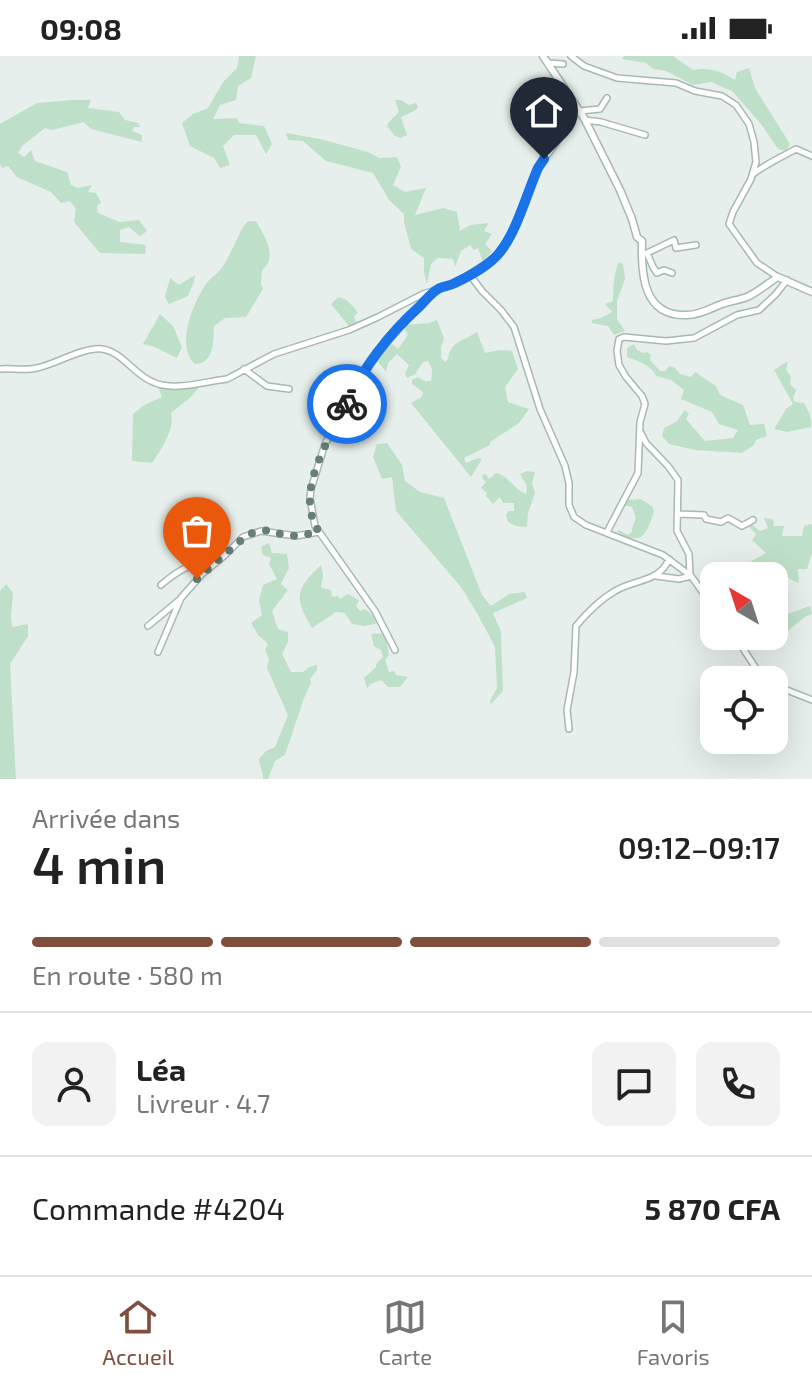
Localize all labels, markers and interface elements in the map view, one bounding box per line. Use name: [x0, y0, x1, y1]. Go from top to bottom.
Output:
text: 09:08: [40, 10, 122, 46]
pin: [510, 77, 578, 159]
icon: home: [522, 89, 566, 133]
courier: [307, 364, 387, 444]
icon: bike: [325, 382, 369, 426]
pin: [163, 497, 231, 579]
icon: bag: [175, 509, 219, 553]
north arrow: [700, 562, 788, 650]
map controls: [700, 562, 788, 754]
button: locate: [700, 666, 788, 754]
text: Arrivée dans: [32, 802, 180, 833]
text: 09:12–09:17: [618, 829, 780, 865]
text: 4 min: [32, 832, 166, 894]
text: En route · 580 m: [32, 959, 223, 990]
button: person: [32, 1042, 116, 1126]
button: chat: [592, 1042, 676, 1126]
button: phone: [696, 1042, 780, 1126]
text: Léa: [136, 1051, 186, 1087]
text: Livreur · 4.7: [136, 1087, 270, 1118]
text: Commande #4204: [32, 1190, 285, 1226]
text: 5 870 CFA: [644, 1190, 780, 1226]
tab: Accueil: [102, 1295, 174, 1369]
tab: Carte: [378, 1295, 432, 1369]
tab: Favoris: [637, 1295, 710, 1369]

